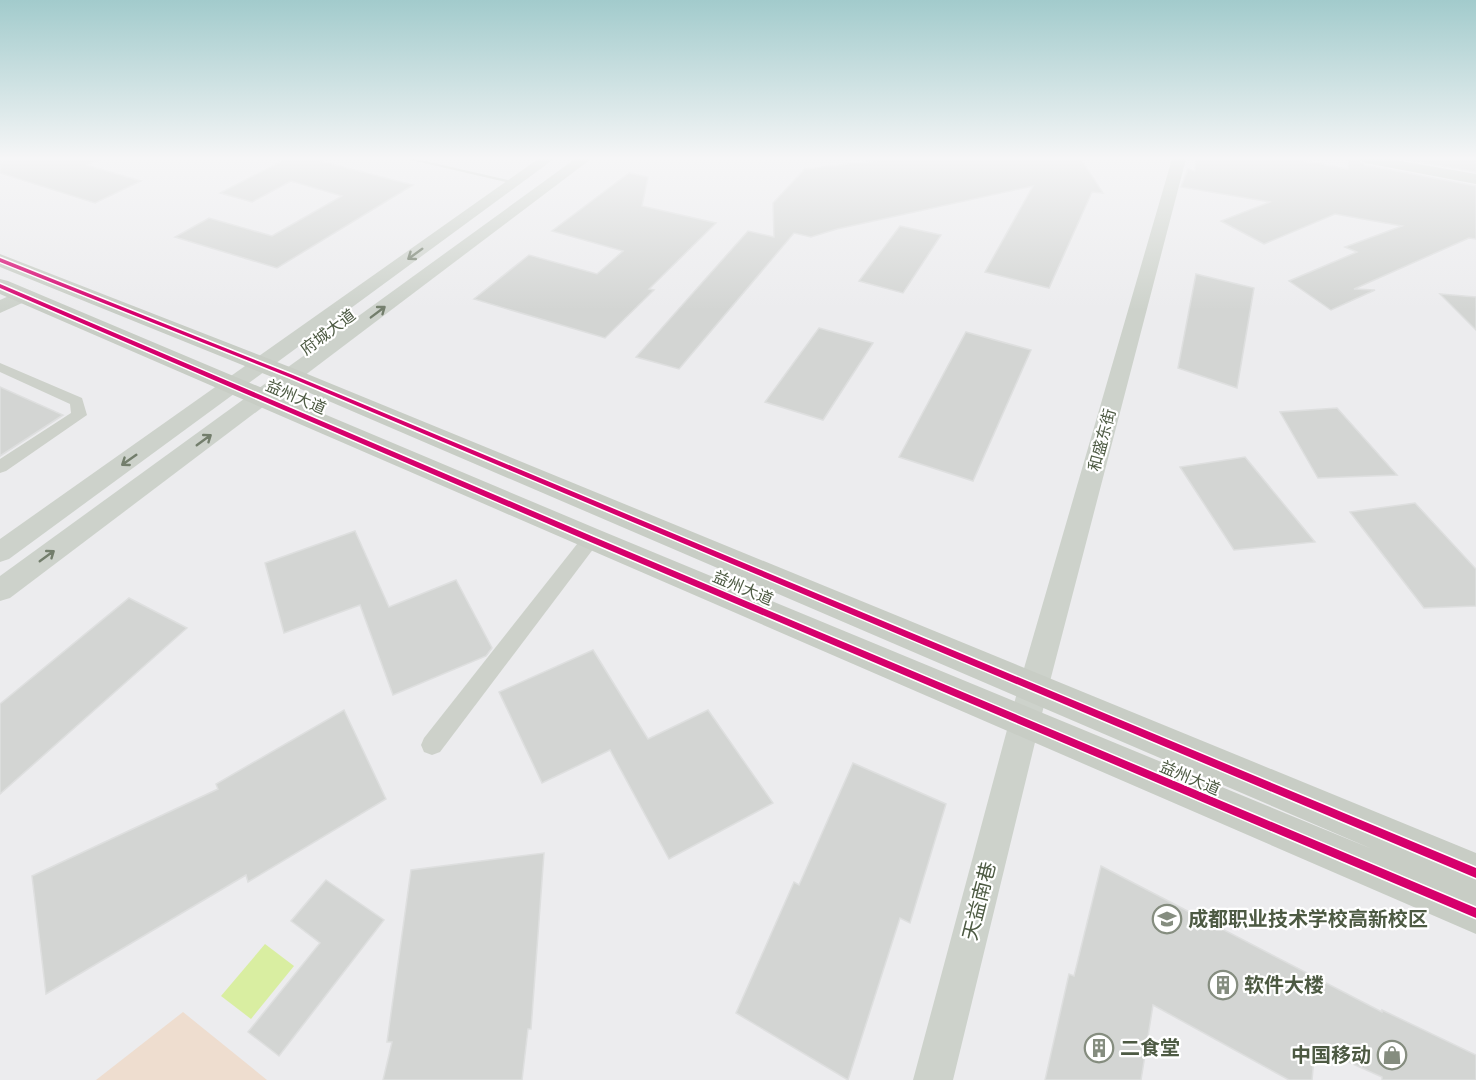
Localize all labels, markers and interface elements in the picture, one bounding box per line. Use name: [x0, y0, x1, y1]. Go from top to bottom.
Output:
one-way arrow: [407, 248, 423, 261]
street label: 府城大道: [297, 305, 359, 359]
one-way arrow: [369, 305, 385, 318]
street label: 益州大道: [263, 376, 329, 418]
street label: 和盛东街: [1085, 407, 1119, 473]
one-way arrow: [196, 434, 212, 446]
one-way arrow: [121, 454, 137, 466]
one-way arrow: [39, 549, 55, 562]
street label: 益州大道: [710, 567, 776, 609]
street label: 益州大道: [1157, 757, 1223, 799]
street label: 天益南巷: [958, 859, 1000, 943]
school or university icon: 成都职业技术学校高新校区: [1151, 903, 1183, 935]
place label: 成都职业技术学校高新校区: [1188, 907, 1428, 931]
building icon: 软件大楼: [1207, 969, 1239, 1001]
place label: 软件大楼: [1244, 973, 1324, 997]
building icon: 二食堂: [1083, 1032, 1115, 1064]
place label: 二食堂: [1120, 1036, 1180, 1060]
shop icon: 中国移动: [1376, 1039, 1408, 1071]
place label: 中国移动: [1291, 1043, 1371, 1067]

